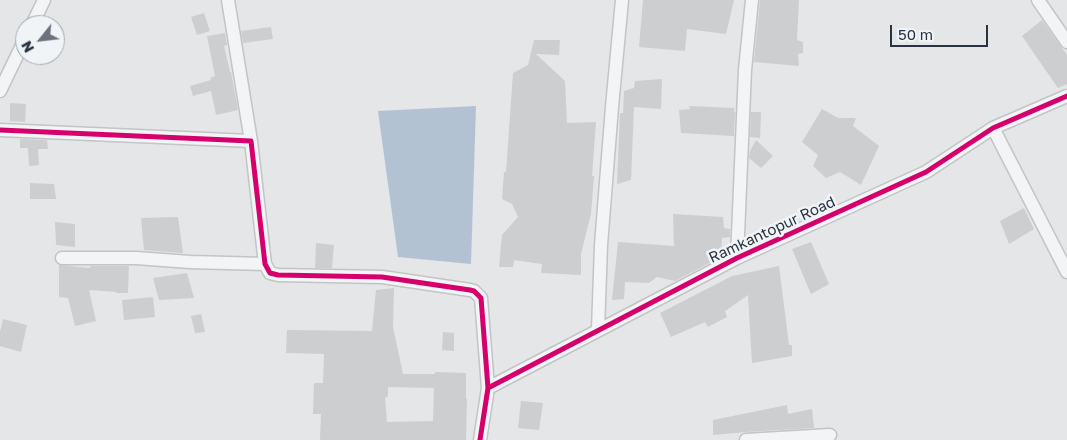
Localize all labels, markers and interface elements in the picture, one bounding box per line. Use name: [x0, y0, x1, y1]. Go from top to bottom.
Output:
north arrow: [15, 15, 65, 65]
scale bar: [892, 15, 990, 47]
text: 50 m: [898, 25, 933, 43]
text: N: [17, 38, 37, 56]
street label: Ramkantopur Road: [706, 193, 838, 267]

